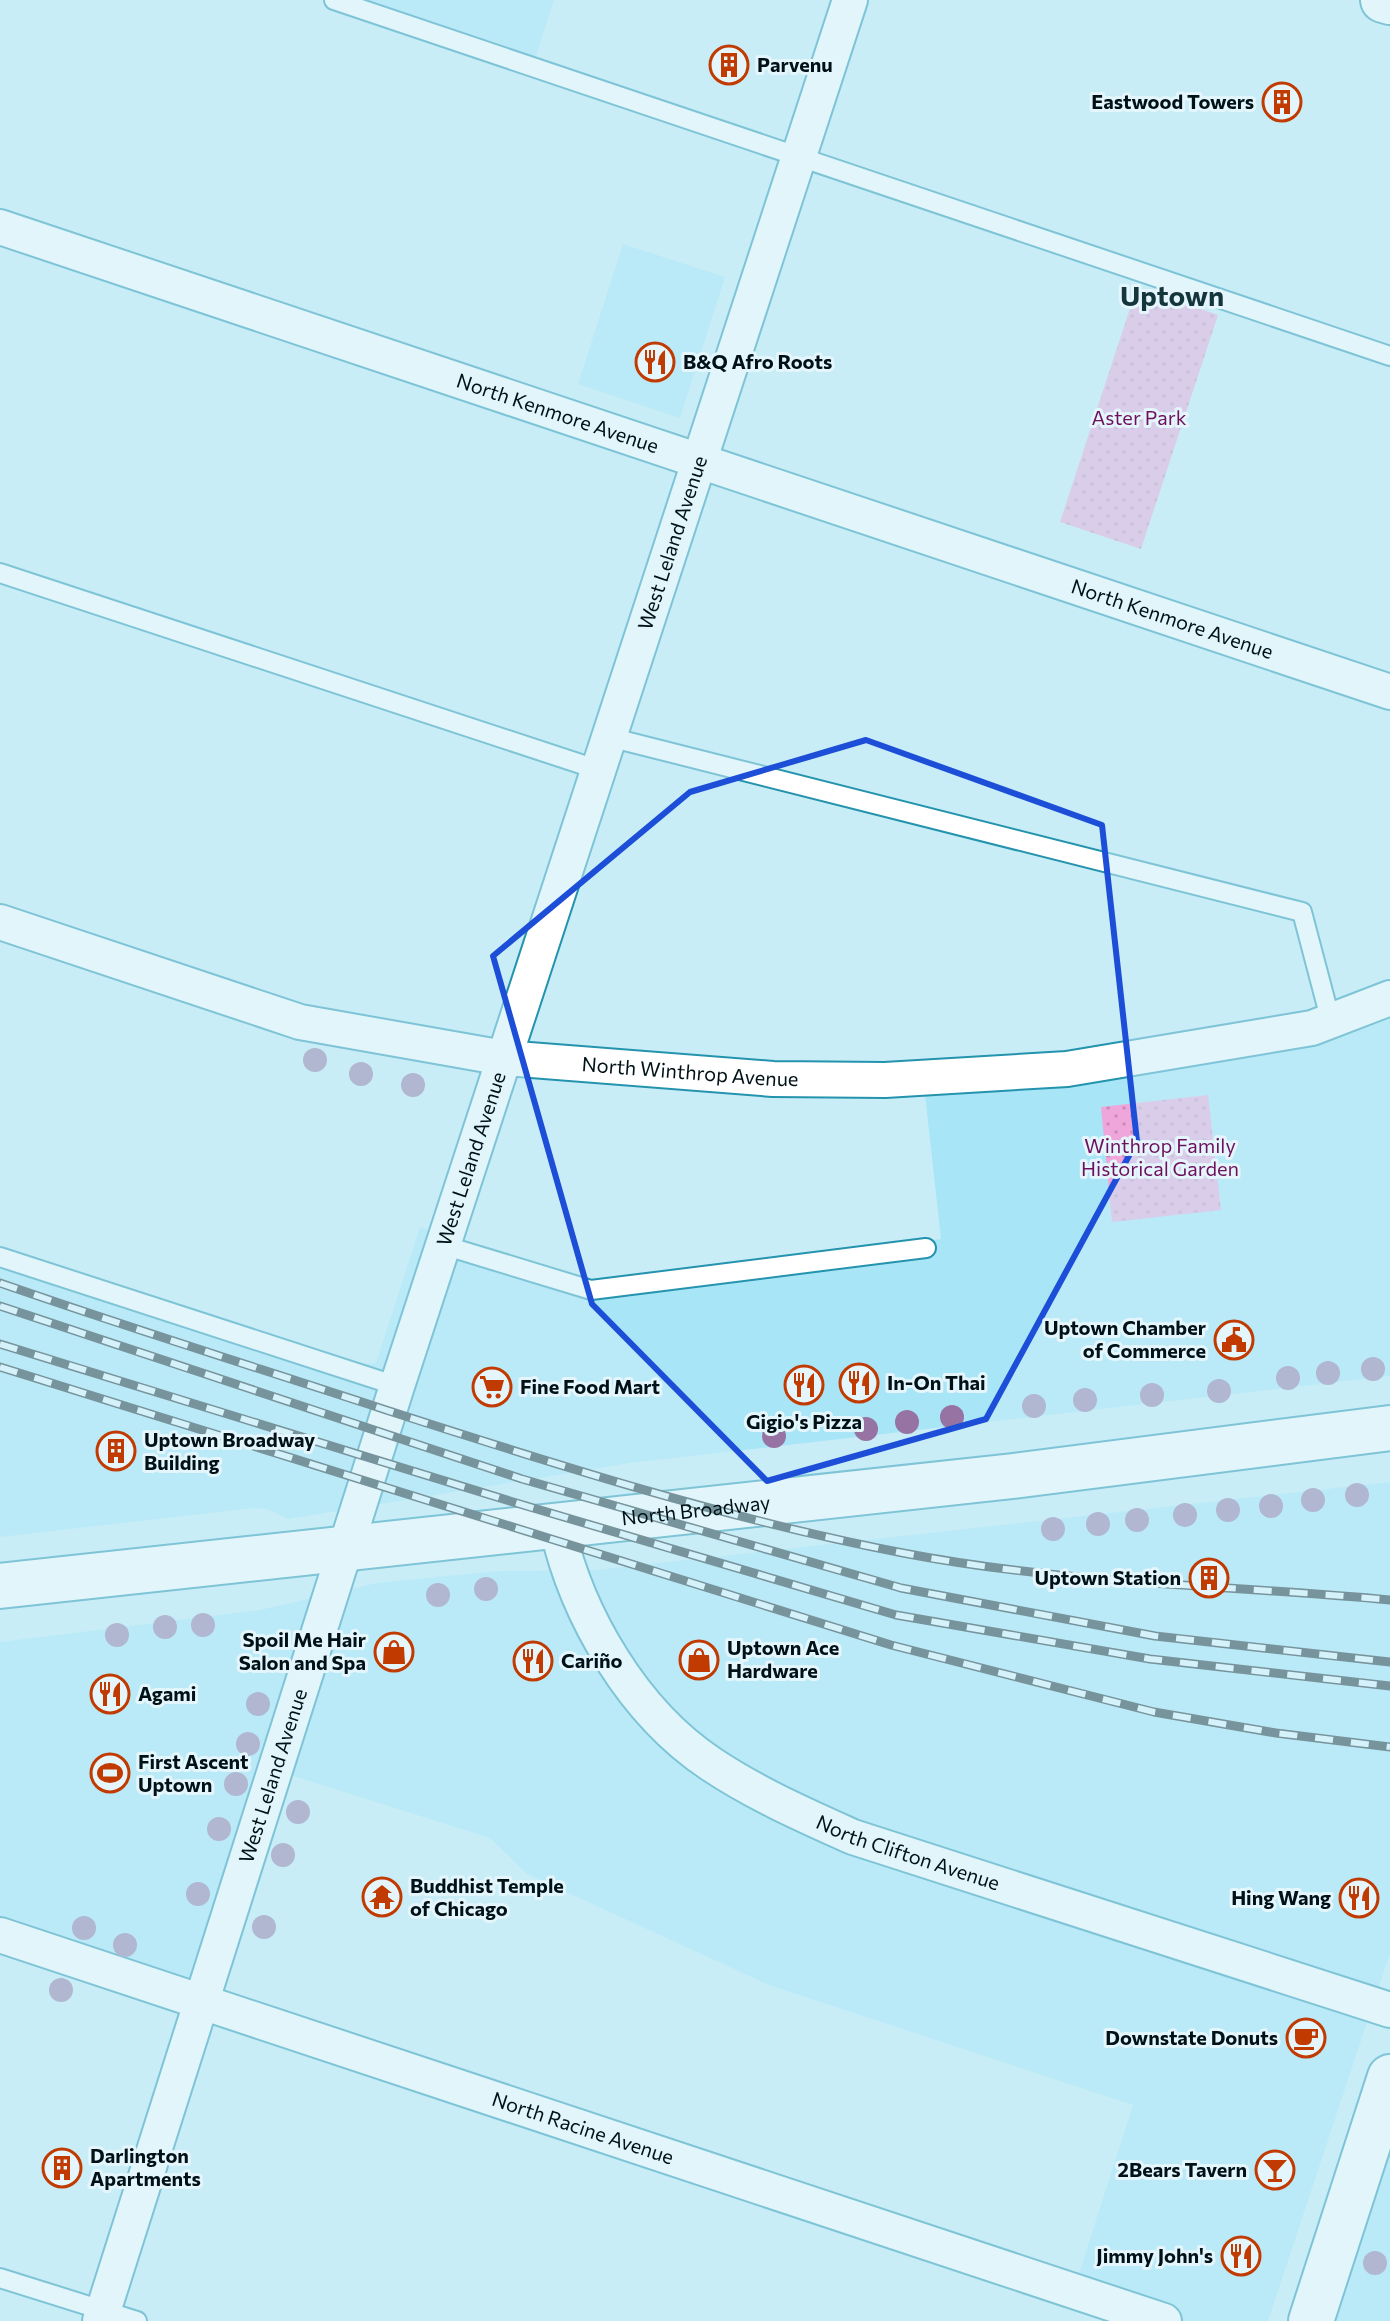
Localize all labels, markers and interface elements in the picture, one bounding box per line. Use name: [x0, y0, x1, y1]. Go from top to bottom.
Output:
building icon: Parvenu: [708, 44, 750, 86]
place label: Parvenu: [757, 52, 833, 76]
building icon: Eastwood Towers: [1261, 81, 1303, 123]
place label: Eastwood Towers: [1091, 89, 1254, 113]
district label: Uptown: [1120, 278, 1224, 312]
restaurant icon: B&Q Afro Roots: [634, 341, 676, 383]
place label: B&Q Afro Roots: [683, 349, 832, 373]
street label: North Kenmore Avenue: [454, 368, 662, 458]
park label: Aster Park: [1091, 405, 1187, 429]
street label: West Leland Avenue: [632, 452, 711, 633]
street label: North Kenmore Avenue: [1068, 573, 1277, 663]
street label: North Winthrop Avenue: [581, 1051, 799, 1090]
street label: West Leland Avenue: [431, 1068, 510, 1249]
park label: Winthrop Family Historical Garden: [1081, 1133, 1239, 1180]
place label: Uptown Chamber of Commerce: [1044, 1315, 1206, 1362]
public building icon: Uptown Chamber of Commerce: [1213, 1319, 1255, 1361]
restaurant icon: In-On Thai: [838, 1362, 880, 1404]
restaurant icon: Gigio's Pizza: [783, 1364, 825, 1406]
supermarket icon: Fine Food Mart: [471, 1366, 513, 1408]
place label: In-On Thai: [887, 1370, 986, 1394]
place label: Fine Food Mart: [520, 1374, 660, 1398]
place label: Gigio's Pizza: [746, 1409, 862, 1433]
place label: Uptown Broadway Building: [144, 1427, 315, 1474]
building icon: Uptown Broadway Building: [95, 1430, 137, 1472]
street label: North Broadway: [620, 1489, 771, 1529]
building icon: Uptown Station: [1188, 1557, 1230, 1599]
place label: Uptown Station: [1034, 1565, 1181, 1589]
place label: Spoil Me Hair Salon and Spa: [239, 1627, 366, 1674]
shop icon: Spoil Me Hair Salon and Spa: [373, 1631, 415, 1673]
place label: Uptown Ace Hardware: [727, 1635, 839, 1682]
shop icon: Uptown Ace Hardware: [678, 1639, 720, 1681]
restaurant icon: Cariño: [512, 1640, 554, 1682]
place label: Cariño: [561, 1648, 623, 1672]
restaurant icon: Agami: [89, 1673, 131, 1715]
place label: Agami: [138, 1681, 196, 1705]
street label: West Leland Avenue: [233, 1685, 311, 1866]
place label: First Ascent Uptown: [138, 1749, 248, 1796]
sports icon: First Ascent Uptown: [89, 1752, 131, 1794]
street label: North Clifton Avenue: [813, 1809, 1003, 1895]
place label: Buddhist Temple of Chicago: [410, 1873, 564, 1920]
temple icon: Buddhist Temple of Chicago: [361, 1876, 403, 1918]
restaurant icon: Hing Wang: [1338, 1877, 1380, 1919]
place label: Hing Wang: [1231, 1885, 1331, 1909]
cafe icon: Downstate Donuts: [1285, 2017, 1327, 2059]
place label: Downstate Donuts: [1105, 2025, 1278, 2049]
street label: North Racine Avenue: [489, 2086, 677, 2169]
place label: Darlington Apartments: [90, 2143, 201, 2190]
building icon: Darlington Apartments: [41, 2147, 83, 2189]
bar icon: 2Bears Tavern: [1254, 2149, 1296, 2191]
place label: 2Bears Tavern: [1118, 2157, 1247, 2181]
restaurant icon: Jimmy John's: [1220, 2235, 1262, 2277]
place label: Jimmy John's: [1096, 2243, 1213, 2267]

